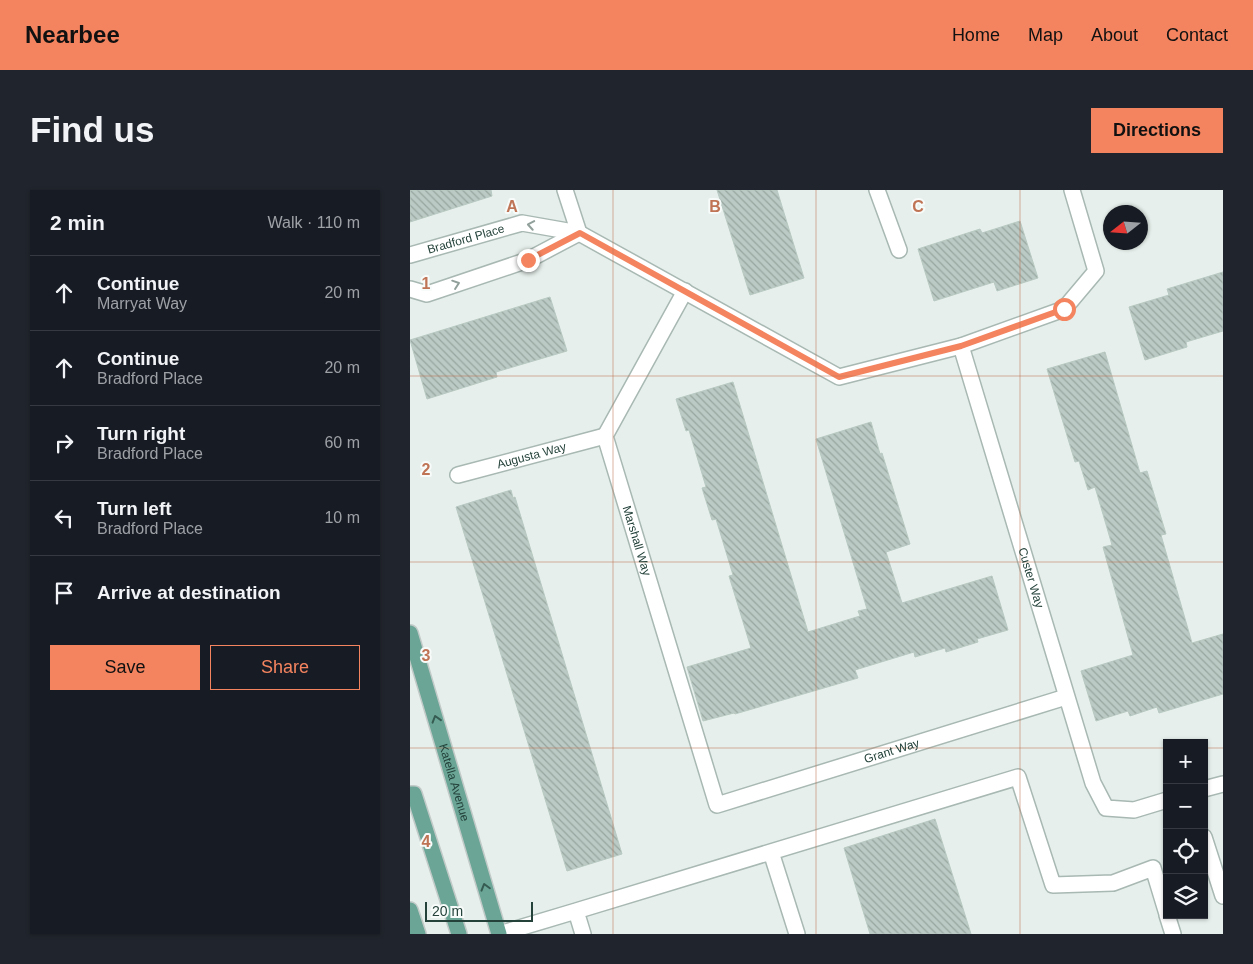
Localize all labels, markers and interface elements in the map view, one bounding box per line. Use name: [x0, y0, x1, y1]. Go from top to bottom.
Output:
text: Nearbee: [25, 21, 120, 48]
text: Home: [952, 25, 1000, 45]
text: Map: [1028, 25, 1063, 45]
text: About: [1091, 25, 1138, 45]
text: Contact: [1166, 25, 1228, 45]
button: Directions: [1091, 108, 1223, 153]
text: Find us: [30, 110, 154, 149]
text: A: [506, 198, 518, 215]
text: B: [709, 198, 721, 215]
text: C: [912, 198, 924, 215]
north arrow: [1103, 205, 1148, 250]
text: 2 min: [50, 211, 105, 234]
text: Walk · 110 m: [268, 214, 360, 231]
one-way arrow: [527, 220, 536, 230]
street label: Bradford Place: [426, 221, 506, 257]
route end: [517, 249, 540, 272]
text: Continue: [97, 273, 179, 294]
text: 1: [422, 275, 431, 292]
icon: ahead: [50, 279, 78, 307]
one-way arrow: [452, 280, 460, 290]
text: 20 m: [324, 284, 360, 301]
text: Marryat Way: [97, 295, 187, 312]
route start: [1053, 298, 1076, 321]
text: Continue: [97, 348, 179, 369]
icon: ahead: [50, 354, 78, 382]
text: 20 m: [324, 359, 360, 376]
text: Bradford Place: [97, 370, 203, 387]
text: Turn right: [97, 423, 185, 444]
icon: right: [50, 429, 78, 457]
text: 60 m: [324, 434, 360, 451]
street label: Augusta Way: [495, 440, 568, 471]
text: Bradford Place: [97, 445, 203, 462]
text: 2: [422, 461, 431, 478]
text: Turn left: [97, 498, 172, 519]
icon: left: [50, 504, 78, 532]
street label: Marshall Way: [620, 504, 654, 577]
text: 10 m: [324, 509, 360, 526]
text: Bradford Place: [97, 520, 203, 537]
street label: Custer Way: [1015, 546, 1047, 610]
icon: arrive: [50, 579, 78, 607]
text: Arrive at destination: [97, 582, 281, 603]
button: Save: [50, 645, 200, 690]
button: Share: [210, 645, 360, 690]
text: 3: [422, 647, 431, 664]
one-way arrow: [431, 716, 441, 724]
street label: Grant Way: [862, 736, 921, 766]
map controls: [1163, 739, 1208, 919]
button: +: [1163, 739, 1208, 784]
street label: Katella Avenue: [436, 742, 472, 823]
button: −: [1163, 784, 1208, 829]
button: locate: [1163, 829, 1208, 874]
text: 4: [422, 833, 431, 850]
button: layers: [1163, 874, 1208, 919]
one-way arrow: [481, 884, 491, 892]
scale bar: [425, 899, 532, 922]
text: 20 m: [432, 903, 463, 919]

